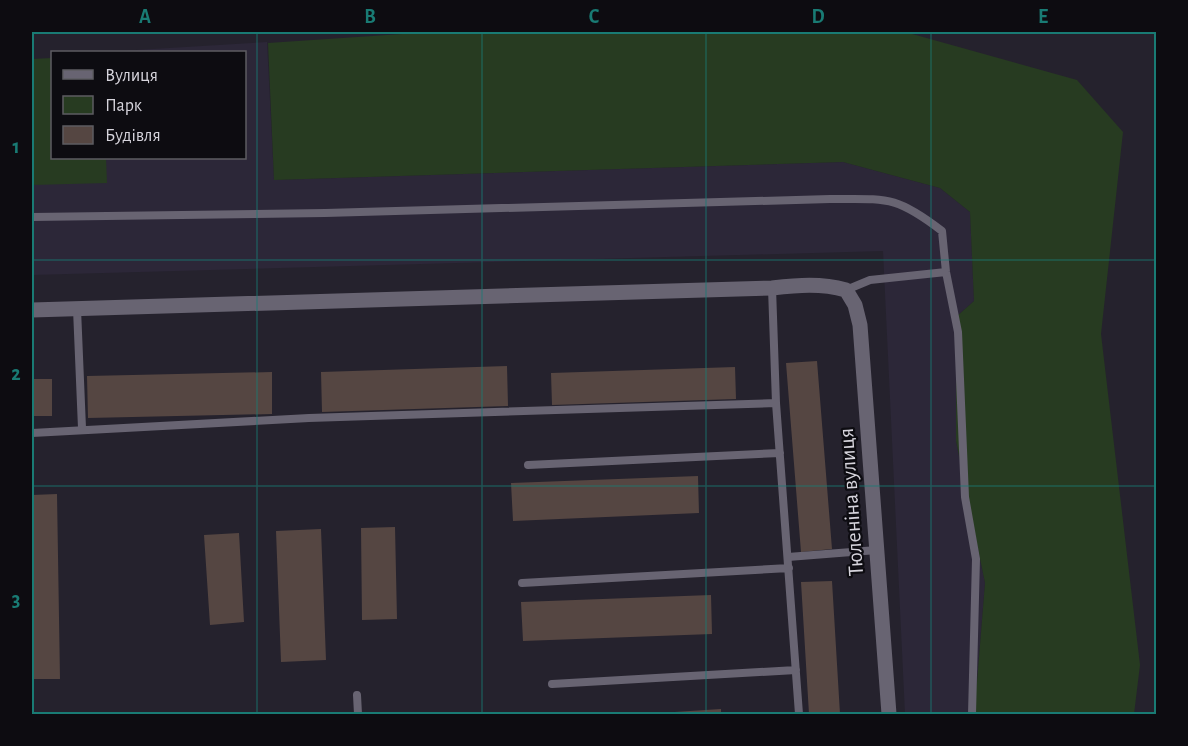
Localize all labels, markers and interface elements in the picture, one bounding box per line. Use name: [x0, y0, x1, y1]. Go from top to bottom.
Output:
text: A: [139, 7, 151, 27]
text: B: [364, 7, 376, 27]
text: C: [589, 7, 600, 27]
text: D: [811, 7, 825, 27]
text: E: [1038, 7, 1048, 27]
legend: [51, 51, 246, 159]
text: Вулиця: [105, 67, 158, 85]
text: Парк: [105, 97, 143, 115]
text: Будівля: [105, 127, 161, 145]
text: 1: [12, 137, 20, 157]
text: 2: [11, 364, 21, 384]
street label: Тюленіна вулиця: [835, 427, 867, 577]
text: 3: [12, 590, 20, 610]

